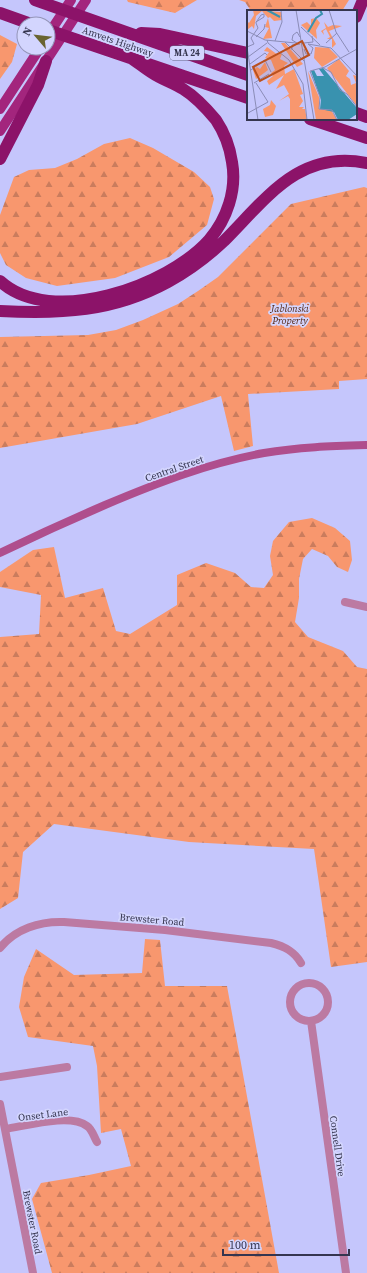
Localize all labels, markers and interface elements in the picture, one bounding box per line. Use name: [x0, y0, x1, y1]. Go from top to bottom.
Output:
inset map: [247, 10, 357, 120]
north arrow: [16, 16, 56, 56]
street label: Amvets Highway: [81, 23, 156, 60]
text: N: [19, 24, 36, 39]
road number: MA 24: [170, 46, 204, 60]
park label: Jablonski Property: [269, 302, 309, 327]
street label: Central Street: [143, 452, 206, 485]
street label: Brewster Road: [119, 910, 185, 929]
street label: Onset Lane: [17, 1105, 69, 1124]
street label: Connell Drive: [327, 1115, 348, 1177]
street label: Brewster Road: [20, 1189, 45, 1255]
scale bar: [223, 1231, 349, 1257]
text: 100 m: [229, 1237, 261, 1253]

